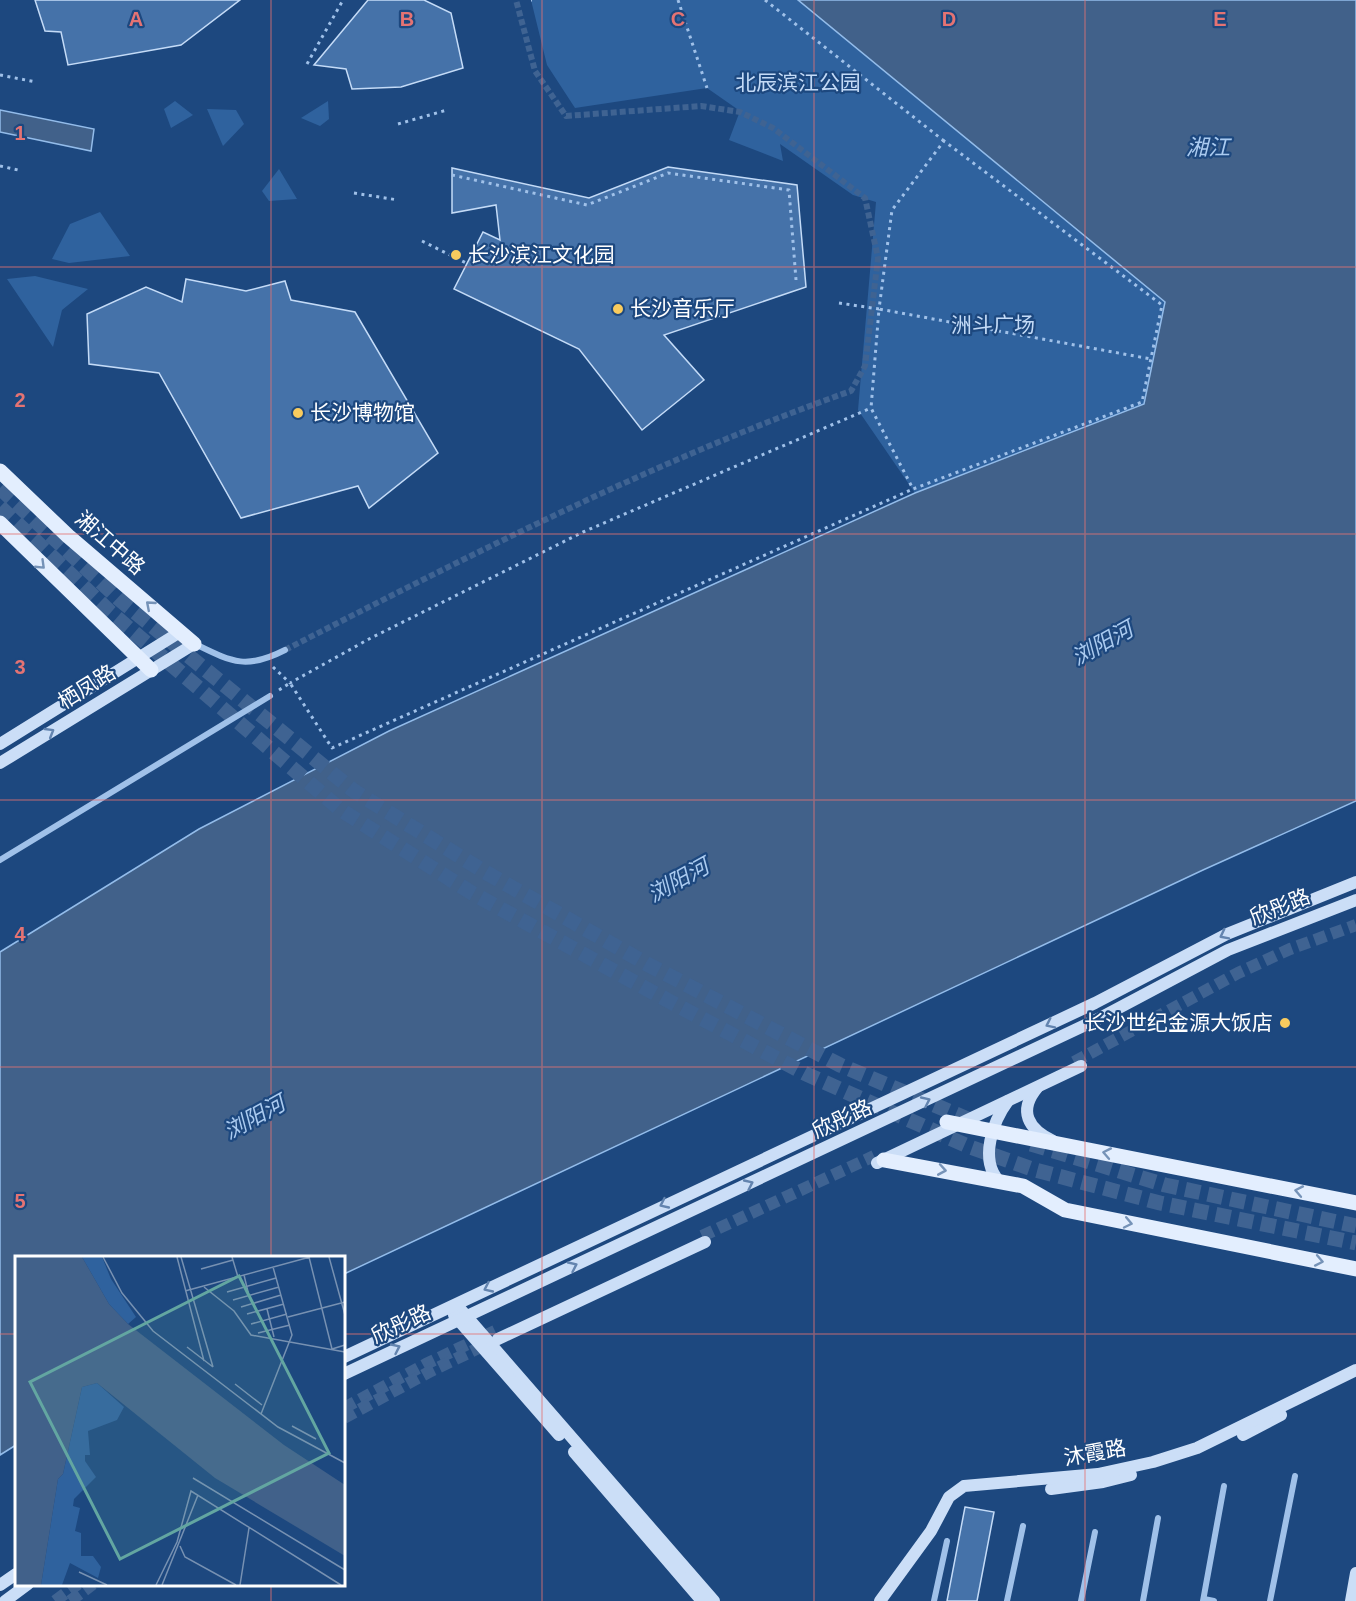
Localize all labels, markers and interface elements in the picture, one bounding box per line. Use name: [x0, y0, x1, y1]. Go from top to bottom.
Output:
text: A: [129, 8, 143, 30]
text: B: [400, 8, 414, 30]
text: C: [671, 8, 685, 30]
text: D: [942, 8, 956, 30]
text: E: [1213, 8, 1227, 30]
park label: 北辰滨江公园: [735, 71, 861, 94]
text: 1: [14, 122, 26, 144]
water label: 湘江: [1186, 135, 1232, 160]
place label: 长沙滨江文化园: [468, 243, 615, 266]
marker: 长沙滨江文化园: [449, 248, 463, 262]
place label: 长沙音乐厅: [630, 297, 735, 320]
marker: 长沙音乐厅: [611, 302, 625, 316]
park label: 洲斗广场: [951, 313, 1035, 336]
text: 2: [14, 389, 26, 411]
place label: 长沙博物馆: [310, 401, 415, 424]
marker: 长沙博物馆: [291, 406, 305, 420]
street label: 湘江中路: [71, 506, 150, 579]
one-way arrow: [35, 558, 45, 569]
one-way arrow: [146, 602, 157, 613]
water label: 浏阳河: [1067, 615, 1141, 670]
text: 3: [14, 656, 26, 678]
street label: 栖凤路: [54, 660, 120, 713]
one-way arrow: [44, 728, 54, 740]
water label: 浏阳河: [643, 852, 717, 907]
street label: 欣彤路: [1246, 884, 1313, 929]
text: 4: [14, 923, 26, 945]
one-way arrow: [1219, 928, 1230, 940]
place label: 长沙世纪金源大饭店: [1084, 1011, 1273, 1034]
marker: 长沙世纪金源大饭店: [1278, 1016, 1292, 1030]
one-way arrow: [1046, 1017, 1057, 1029]
water label: 浏阳河: [219, 1089, 293, 1144]
street label: 欣彤路: [808, 1095, 875, 1142]
one-way arrow: [919, 1096, 930, 1108]
one-way arrow: [1103, 1148, 1113, 1161]
one-way arrow: [937, 1163, 947, 1176]
one-way arrow: [743, 1179, 754, 1191]
one-way arrow: [1294, 1186, 1304, 1199]
text: 5: [14, 1190, 26, 1212]
one-way arrow: [660, 1197, 671, 1209]
one-way arrow: [1123, 1216, 1133, 1229]
one-way arrow: [1314, 1254, 1324, 1267]
inset map: [15, 1256, 345, 1586]
one-way arrow: [566, 1261, 577, 1273]
one-way arrow: [484, 1280, 495, 1292]
street label: 欣彤路: [367, 1300, 434, 1347]
one-way arrow: [389, 1344, 400, 1356]
street label: 沐霞路: [1062, 1436, 1128, 1469]

